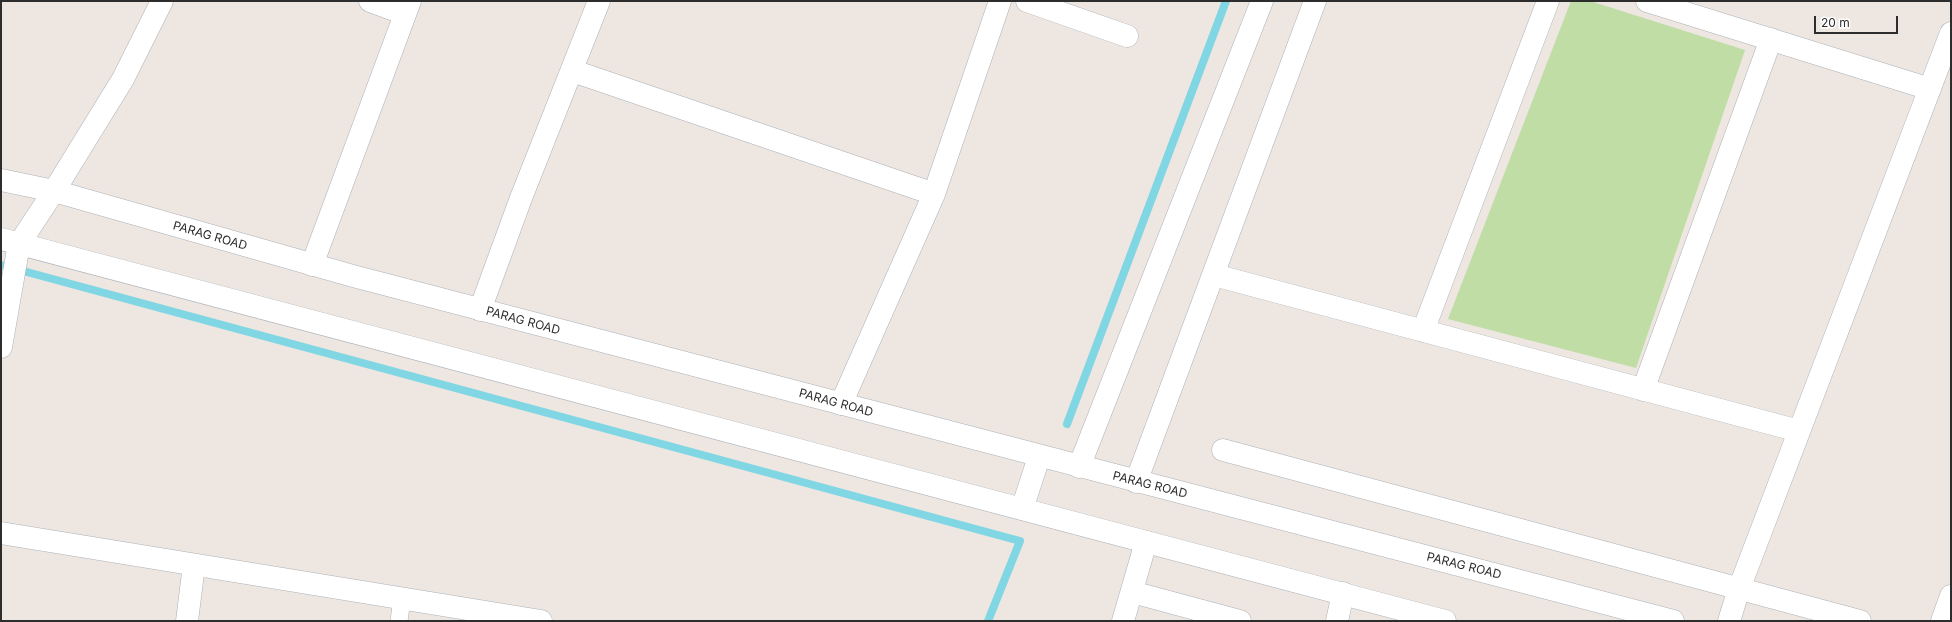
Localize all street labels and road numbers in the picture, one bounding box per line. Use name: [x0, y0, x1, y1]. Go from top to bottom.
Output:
street label: PARAG ROAD: [171, 219, 249, 253]
street label: PARAG ROAD: [484, 304, 562, 338]
street label: PARAG ROAD: [797, 386, 875, 420]
street label: PARAG ROAD: [1111, 469, 1189, 501]
street label: PARAG ROAD: [1425, 550, 1503, 582]

